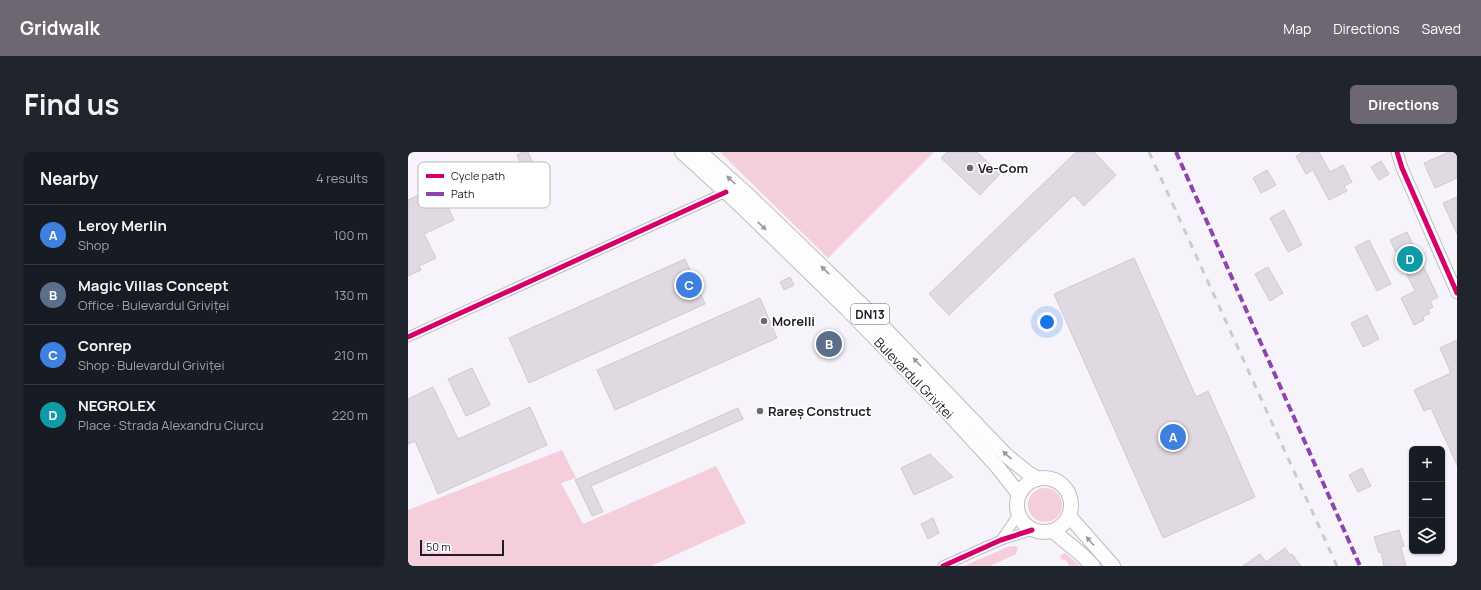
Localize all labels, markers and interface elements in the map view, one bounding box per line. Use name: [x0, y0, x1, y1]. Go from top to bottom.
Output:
text: Gridwalk: [20, 15, 100, 41]
text: Map: [1283, 19, 1311, 38]
text: Directions: [1333, 19, 1400, 38]
text: Saved: [1422, 19, 1461, 38]
text: Find us: [24, 85, 119, 123]
button: Directions: [1350, 85, 1457, 124]
place label: Ve-Com: [978, 159, 1028, 177]
legend: [418, 162, 550, 208]
marker: Ve-Com: [965, 163, 975, 173]
text: Nearby: [40, 167, 98, 190]
text: Cycle path: [451, 168, 505, 183]
text: 4 results: [316, 169, 368, 187]
one-way arrow: [726, 175, 736, 184]
text: Path: [451, 186, 474, 201]
text: Leroy Merlin: [78, 215, 167, 236]
one-way arrow: [757, 221, 767, 231]
text: A: [49, 226, 57, 244]
text: 100 m: [333, 226, 368, 244]
text: Shop: [78, 236, 109, 254]
pin: D: [1397, 244, 1423, 274]
one-way arrow: [820, 265, 830, 275]
pin: C: [676, 270, 702, 300]
text: Magic Villas Concept: [78, 275, 229, 296]
text: B: [49, 286, 57, 304]
text: 130 m: [334, 286, 368, 304]
text: Office · Bulevardul Griviței: [78, 296, 229, 314]
road number: DN13: [851, 304, 889, 324]
place label: Morelli: [772, 312, 815, 330]
your location: [1037, 312, 1057, 332]
marker: Morelli: [759, 316, 769, 326]
pin: B: [816, 329, 842, 359]
street label: Bulevardul Griviței: [870, 333, 958, 423]
text: Conrep: [78, 335, 132, 356]
text: C: [48, 346, 58, 364]
text: 210 m: [334, 346, 368, 364]
text: Shop · Bulevardul Griviței: [78, 356, 225, 374]
one-way arrow: [912, 357, 921, 367]
text: NEGROLEX: [78, 395, 156, 416]
place label: Rareș Construct: [768, 402, 872, 420]
text: D: [48, 406, 58, 424]
text: 220 m: [332, 406, 368, 424]
marker: Rareș Construct: [755, 406, 765, 416]
text: Place · Strada Alexandru Ciurcu: [78, 416, 264, 434]
pin: A: [1160, 422, 1186, 452]
map controls: [1409, 446, 1445, 554]
button: +: [1409, 446, 1445, 482]
one-way arrow: [1001, 451, 1012, 460]
button: −: [1409, 482, 1445, 518]
button: layers: [1409, 518, 1445, 554]
one-way arrow: [1085, 536, 1094, 546]
scale bar: [420, 538, 504, 557]
text: 50 m: [426, 539, 451, 554]

